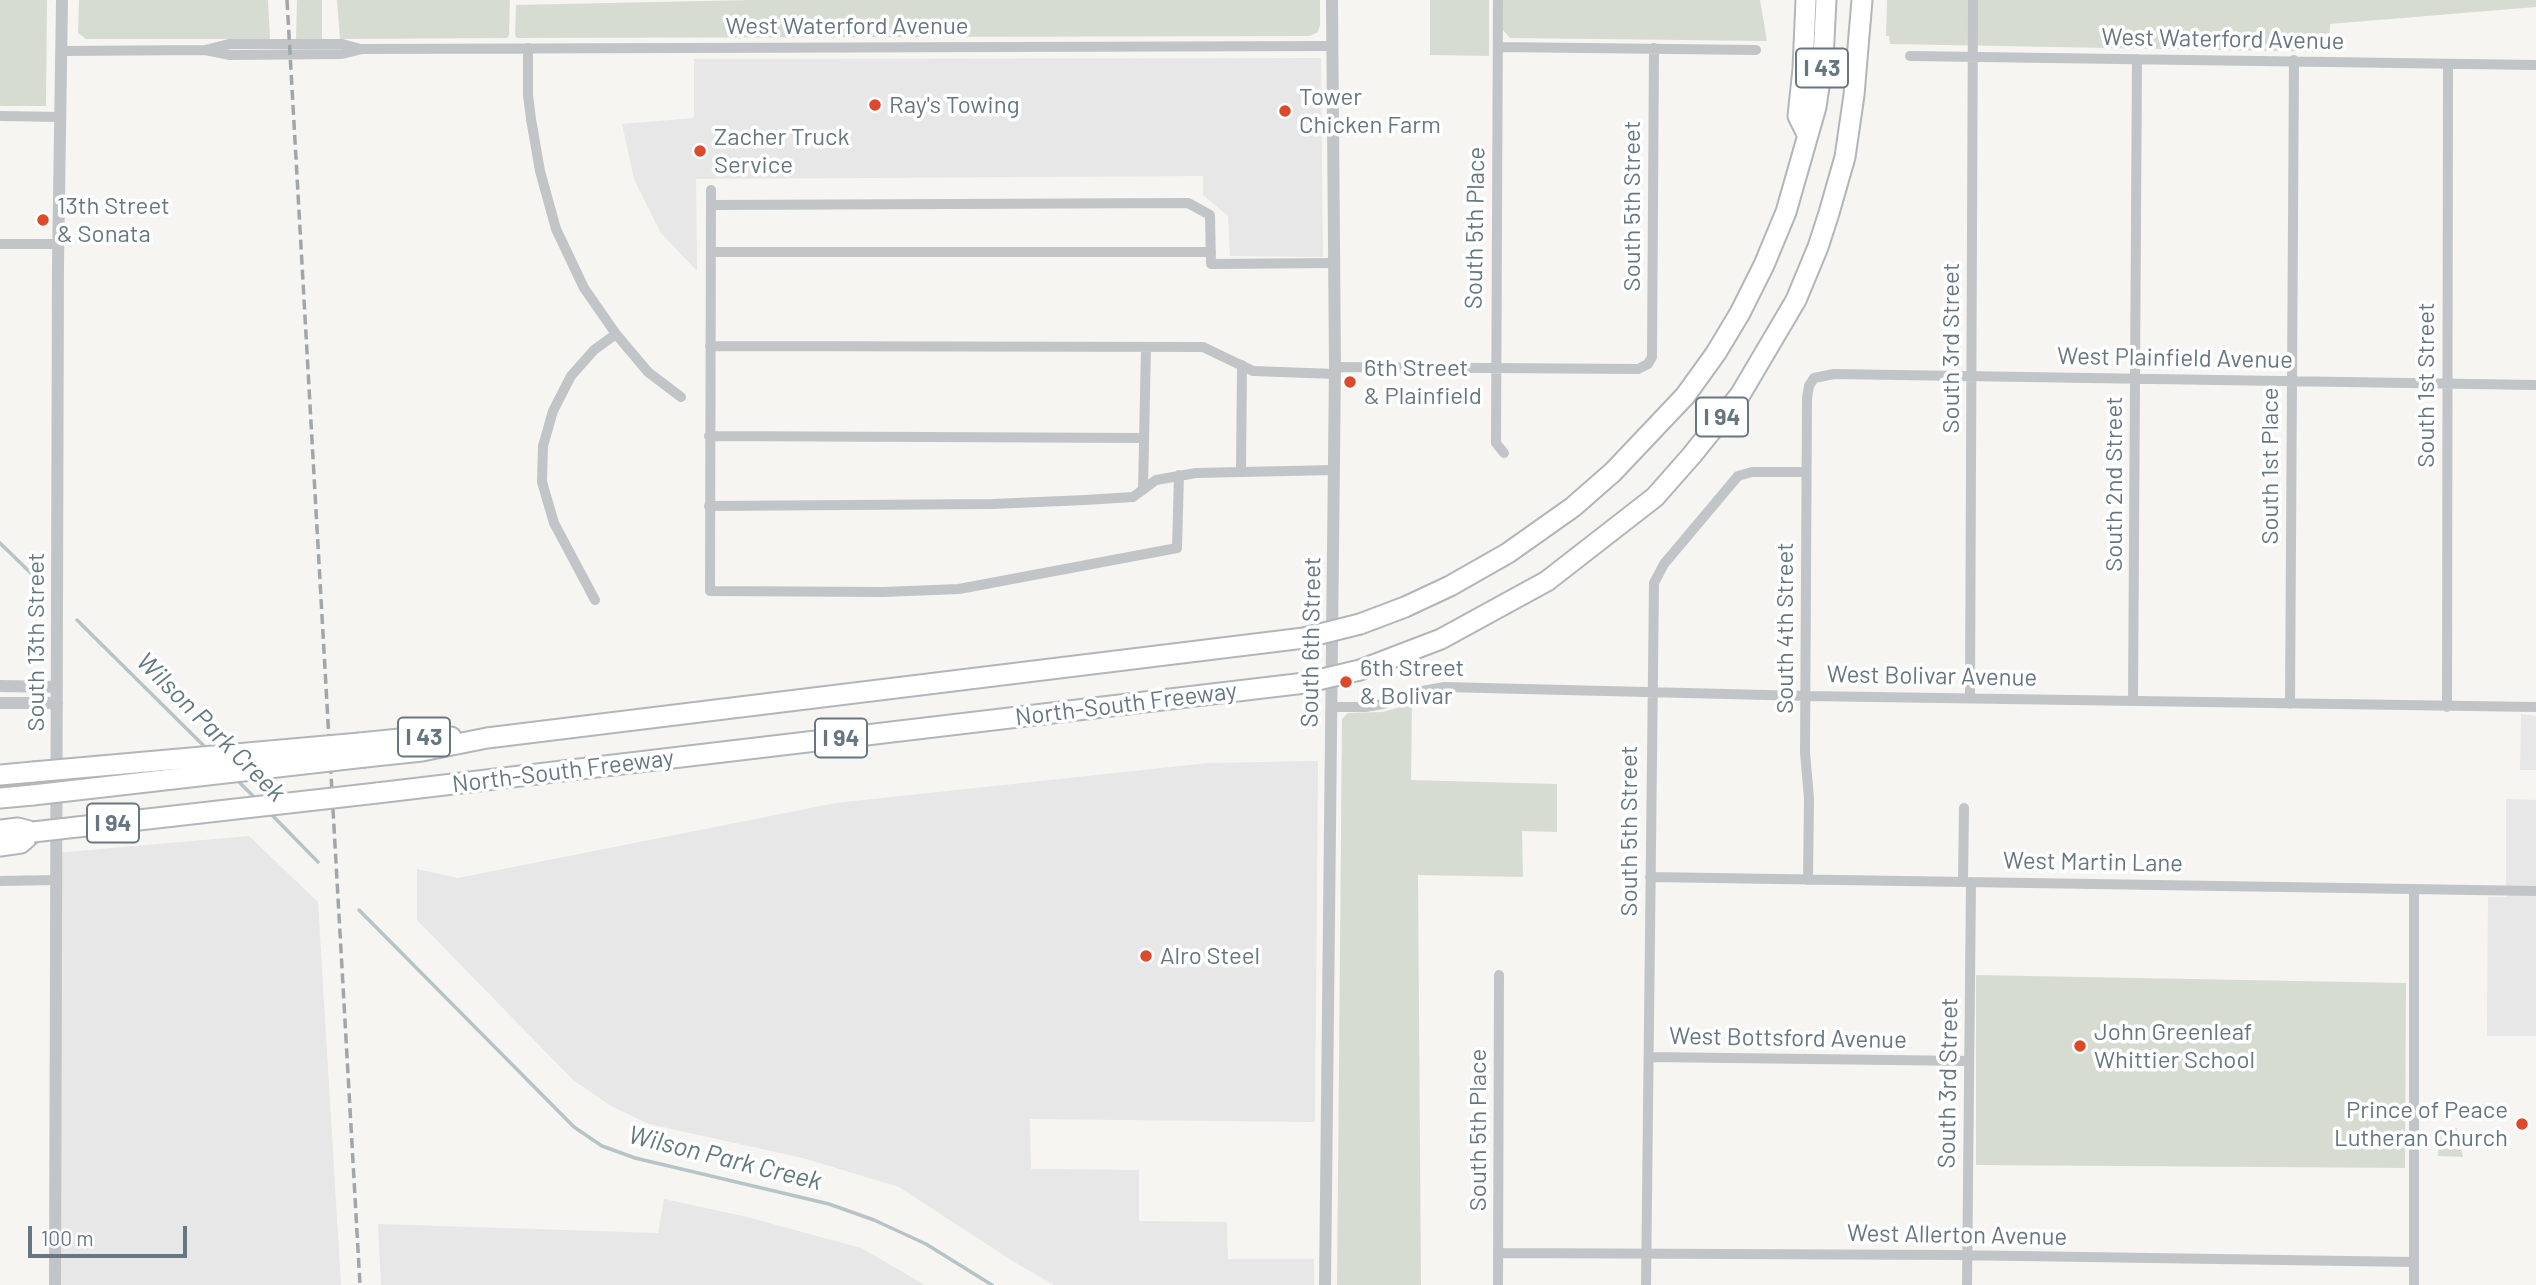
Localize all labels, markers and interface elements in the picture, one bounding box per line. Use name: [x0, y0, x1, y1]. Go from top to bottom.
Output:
street label: West Waterford Avenue: [725, 12, 969, 40]
street label: West Waterford Avenue: [2101, 22, 2345, 56]
road number: I 43: [1796, 48, 1848, 88]
place label: Tower Chicken Farm: [1299, 83, 1441, 139]
place label: Ray's Towing: [889, 91, 1020, 119]
marker: Ray's Towing: [867, 97, 883, 113]
marker: Tower Chicken Farm: [1277, 103, 1293, 119]
street label: South 5th Street: [1618, 121, 1646, 291]
place label: Zacher Truck Service: [714, 123, 850, 179]
marker: Zacher Truck Service: [692, 143, 708, 159]
street label: South 5th Place: [1459, 147, 1491, 309]
place label: 13th Street & Sonata: [57, 192, 170, 248]
marker: 13th Street & Sonata: [35, 212, 51, 228]
street label: South 3rd Street: [1937, 263, 1965, 433]
street label: South 1st Street: [2412, 302, 2440, 468]
street label: West Plainfield Avenue: [2057, 342, 2293, 374]
place label: 6th Street & Plainfield: [1364, 354, 1482, 410]
marker: 6th Street & Plainfield: [1342, 374, 1358, 390]
street label: South 1st Place: [2256, 387, 2284, 545]
street label: South 2nd Street: [2100, 396, 2128, 572]
road number: I 94: [1696, 398, 1748, 436]
street label: South 4th Street: [1771, 542, 1799, 714]
street label: South 13th Street: [22, 552, 50, 732]
street label: South 6th Street: [1295, 556, 1327, 728]
water label: Wilson Park Creek: [130, 646, 292, 808]
place label: 6th Street & Bolivar: [1360, 654, 1464, 710]
street label: West Bolivar Avenue: [1827, 660, 2037, 692]
marker: 6th Street & Bolivar: [1338, 674, 1354, 690]
street label: North-South Freeway: [1013, 676, 1239, 732]
road number: I 43: [398, 718, 450, 757]
road number: I 94: [815, 718, 867, 758]
street label: North-South Freeway: [450, 743, 676, 799]
street label: South 5th Street: [1615, 746, 1643, 916]
road number: I 94: [87, 804, 139, 842]
street label: West Martin Lane: [2003, 846, 2183, 878]
place label: Alro Steel: [1160, 942, 1260, 970]
marker: Alro Steel: [1138, 948, 1154, 964]
street label: South 3rd Street: [1932, 997, 1964, 1169]
place label: John Greenleaf Whittier School: [2094, 1018, 2255, 1074]
street label: West Bottsford Avenue: [1669, 1022, 1907, 1054]
marker: John Greenleaf Whittier School: [2072, 1038, 2088, 1054]
street label: South 5th Place: [1464, 1049, 1492, 1211]
place label: Prince of Peace Lutheran Church: [2334, 1096, 2508, 1152]
marker: Prince of Peace Lutheran Church: [2514, 1116, 2530, 1132]
water label: Wilson Park Creek: [625, 1119, 825, 1197]
scale bar: [32, 1212, 191, 1256]
street label: West Allerton Avenue: [1847, 1219, 2067, 1251]
text: 100 m: [41, 1225, 94, 1250]

